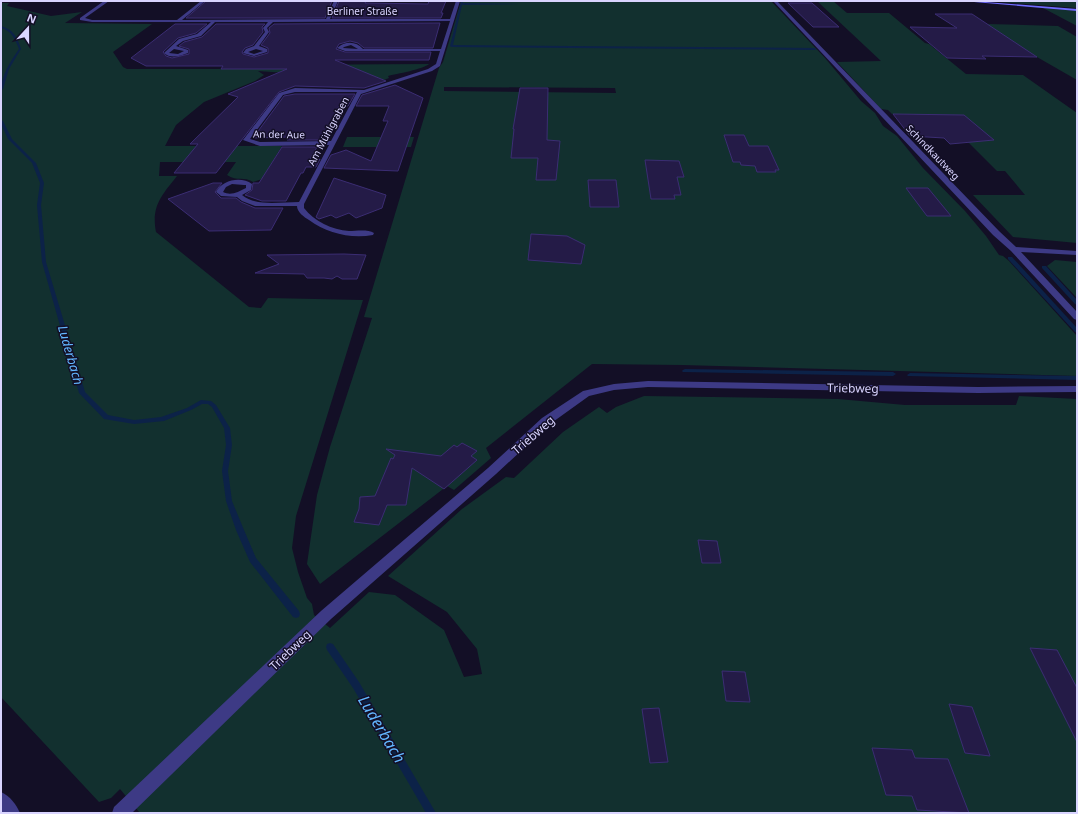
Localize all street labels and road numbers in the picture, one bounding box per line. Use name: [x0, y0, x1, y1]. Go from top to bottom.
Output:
street label: Berliner Straße: [327, 4, 398, 18]
street label: Am Mühlgraben: [304, 94, 352, 168]
street label: Schindkautweg: [903, 121, 963, 183]
street label: An der Aue: [253, 127, 305, 141]
street label: Triebweg: [827, 379, 879, 397]
street label: Triebweg: [508, 412, 558, 458]
street label: Triebweg: [266, 626, 314, 674]

